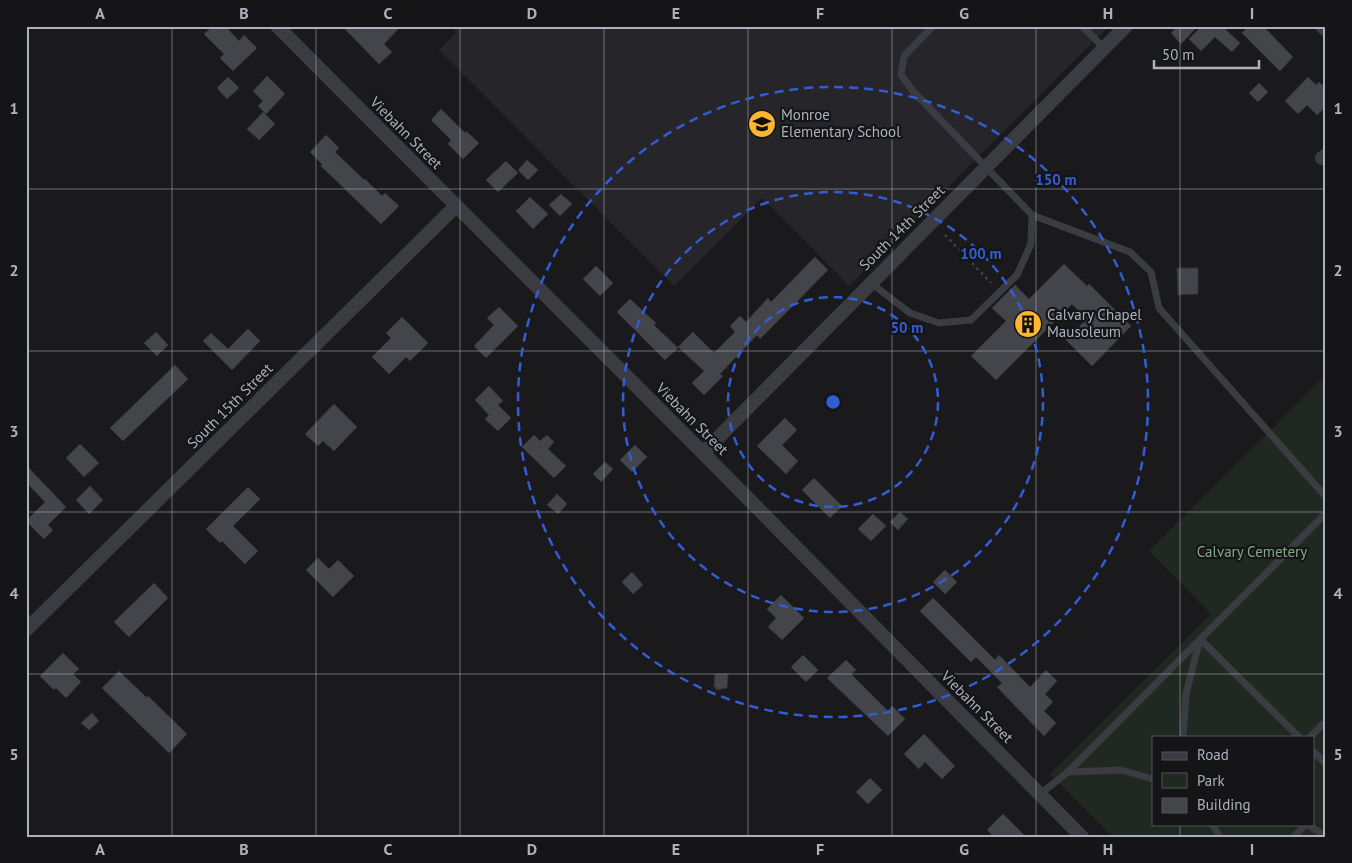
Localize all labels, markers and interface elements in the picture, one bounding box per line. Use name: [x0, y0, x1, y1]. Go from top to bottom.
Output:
text: A: [95, 3, 105, 23]
text: B: [239, 3, 249, 23]
text: C: [384, 3, 393, 23]
text: D: [527, 3, 537, 23]
text: E: [672, 3, 680, 23]
text: F: [816, 3, 824, 23]
text: G: [959, 3, 969, 23]
text: H: [1103, 3, 1113, 23]
text: I: [1250, 3, 1254, 23]
scale bar: [1154, 38, 1260, 70]
text: 50 m: [1162, 45, 1195, 64]
street label: Viebahn Street: [366, 92, 446, 173]
text: 1: [9, 98, 19, 118]
text: 1: [1333, 98, 1343, 118]
place label: Monroe Elementary School: [781, 105, 901, 141]
school or university icon: Monroe Elementary School: [747, 109, 777, 139]
text: 150 m: [1035, 170, 1077, 189]
street label: South 14th Street: [855, 181, 948, 274]
text: 100 m: [960, 244, 1002, 263]
text: 2: [9, 260, 19, 280]
text: 2: [1333, 260, 1343, 280]
place label: Calvary Chapel Mausoleum: [1047, 305, 1142, 341]
building icon: Calvary Chapel Mausoleum: [1013, 309, 1043, 339]
text: 50 m: [891, 318, 923, 337]
street label: South 15th Street: [183, 359, 276, 452]
street label: Viebahn Street: [652, 378, 732, 459]
centre of rings: [824, 393, 842, 411]
text: 3: [9, 421, 19, 441]
text: 3: [1333, 421, 1343, 441]
park label: Calvary Cemetery: [1197, 542, 1307, 561]
text: 4: [9, 583, 19, 603]
text: 4: [1333, 583, 1343, 603]
street label: Viebahn Street: [937, 666, 1017, 747]
legend: [1152, 736, 1314, 826]
text: 5: [9, 744, 19, 764]
text: 5: [1333, 744, 1343, 764]
text: Road: [1197, 745, 1229, 764]
text: Park: [1197, 771, 1225, 790]
text: Building: [1197, 795, 1251, 814]
text: A: [95, 839, 105, 859]
text: B: [239, 839, 249, 859]
text: C: [384, 839, 393, 859]
text: D: [527, 839, 537, 859]
text: E: [672, 839, 680, 859]
text: F: [816, 839, 824, 859]
text: G: [959, 839, 969, 859]
text: H: [1103, 839, 1113, 859]
text: I: [1250, 839, 1254, 859]

